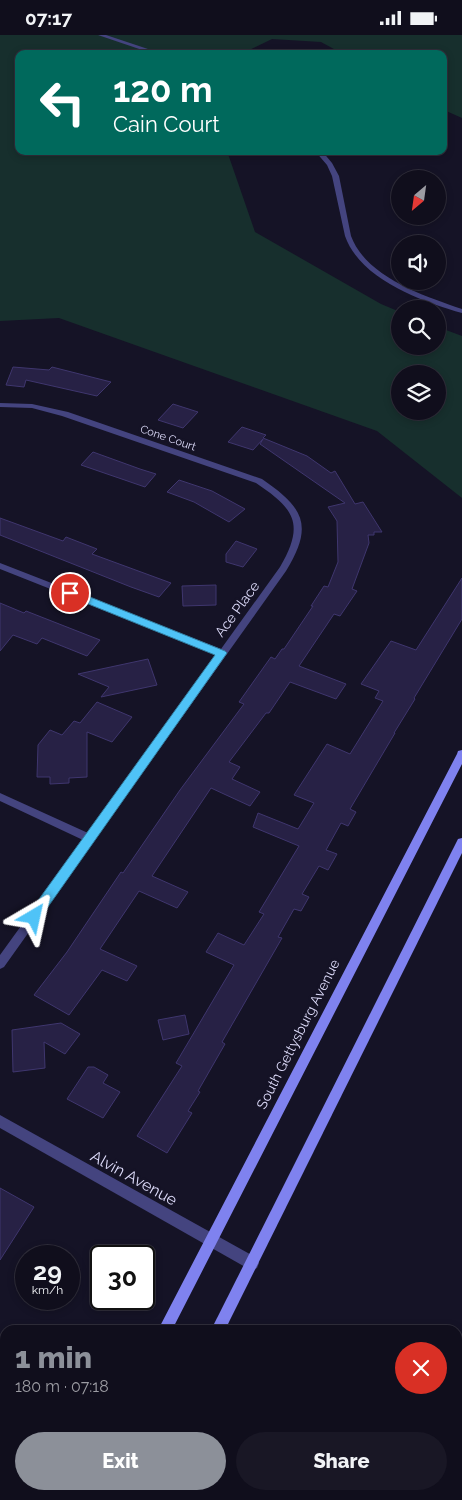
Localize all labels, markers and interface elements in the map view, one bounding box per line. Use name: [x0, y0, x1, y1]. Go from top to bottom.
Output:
text: 07:17: [25, 7, 72, 29]
text: 120 m: [113, 69, 213, 110]
icon: left: [30, 70, 95, 135]
text: Cain Court: [113, 111, 220, 137]
north arrow: [391, 170, 446, 225]
map controls: [391, 170, 446, 420]
button: sound: [391, 235, 446, 290]
button: search: [391, 300, 446, 355]
button: layers: [391, 365, 446, 420]
street label: Cone Court: [138, 422, 198, 454]
pin: [49, 572, 91, 614]
street label: Ace Place: [212, 578, 262, 640]
icon: arrive: [56, 579, 84, 607]
position arrow: [7, 890, 59, 942]
street label: South Gettysburg Avenue: [253, 956, 343, 1112]
street label: Alvin Avenue: [87, 1146, 181, 1210]
speed limit sign: 30: [90, 1245, 155, 1310]
text: 29: [33, 1256, 62, 1286]
text: km/h: [32, 1283, 63, 1297]
text: 1 min: [15, 1340, 92, 1375]
button: close: [395, 1342, 447, 1394]
text: 180 m · 07:18: [15, 1377, 109, 1396]
button: Exit: [15, 1432, 226, 1490]
button: Share: [236, 1432, 447, 1490]

